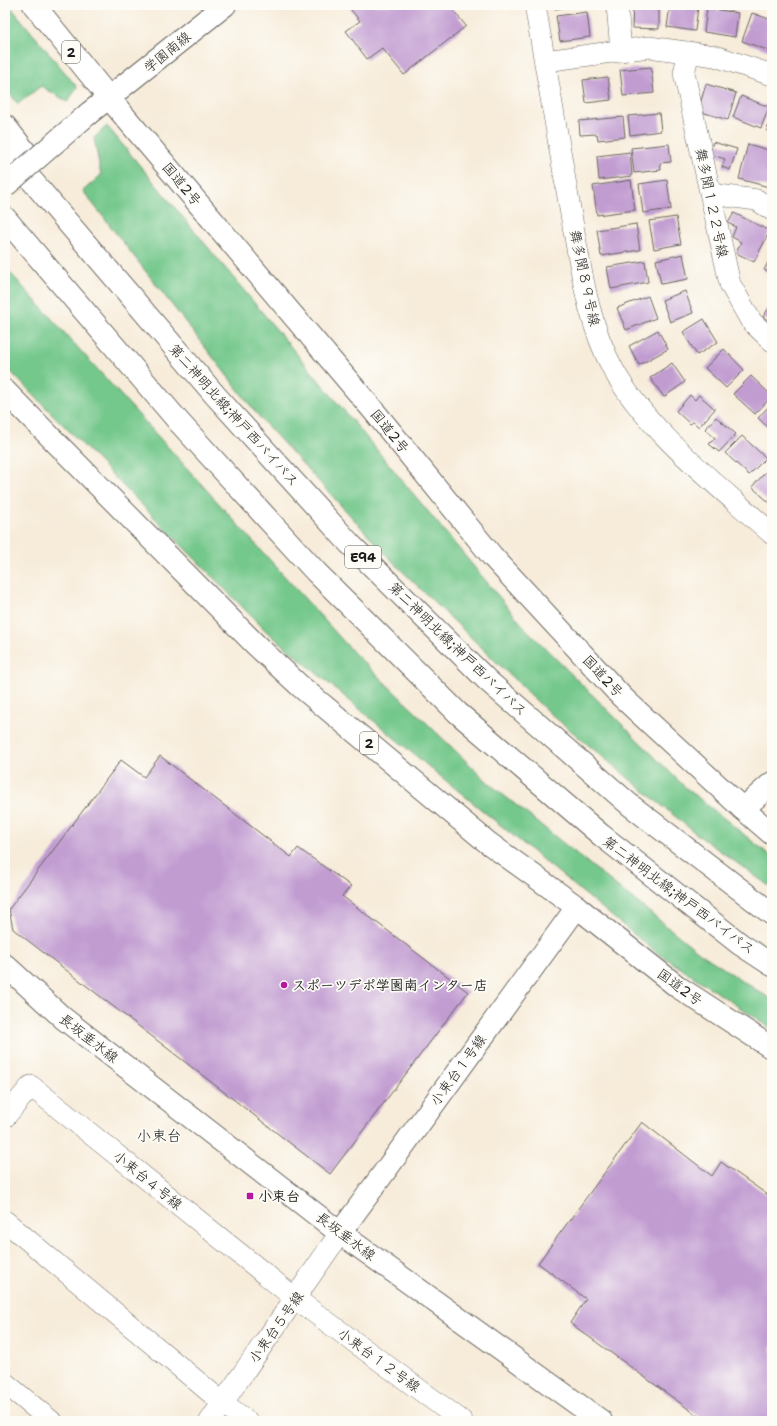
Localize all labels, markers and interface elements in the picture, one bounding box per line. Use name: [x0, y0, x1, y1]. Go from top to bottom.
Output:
street label: 学園南線: [140, 27, 194, 77]
road number: 2: [62, 41, 80, 63]
street label: 舞多聞１２２号線: [692, 146, 732, 260]
street label: 国道2号: [158, 158, 206, 210]
street label: 舞多聞８９号線: [566, 228, 604, 328]
street label: 第二神明北線;神戸西バイパス: [165, 340, 303, 490]
street label: 国道2号: [367, 405, 413, 457]
road number: E94: [345, 546, 381, 568]
street label: 第二神明北線;神戸西バイパス: [385, 578, 531, 720]
street label: 国道2号: [579, 651, 627, 701]
road number: 2: [360, 732, 378, 754]
street label: 第二神明北線;神戸西バイパス: [599, 832, 759, 958]
street label: 国道2号: [654, 964, 706, 1010]
place label: スポーツデポ学園南インター店: [292, 976, 488, 994]
marker: スポーツデポ学園南インター店: [279, 980, 289, 990]
street label: 長坂垂水線: [56, 1009, 122, 1067]
street label: 小束台１号線: [426, 1031, 490, 1109]
district label: 小束台: [136, 1126, 182, 1146]
street label: 小束台４号線: [110, 1147, 186, 1213]
place label: 小束台: [258, 1187, 300, 1205]
marker: 小束台: [245, 1191, 255, 1201]
street label: 長坂垂水線: [313, 1208, 379, 1264]
street label: 小束台５号線: [245, 1287, 307, 1367]
street label: 小束台１２号線: [334, 1324, 424, 1396]

